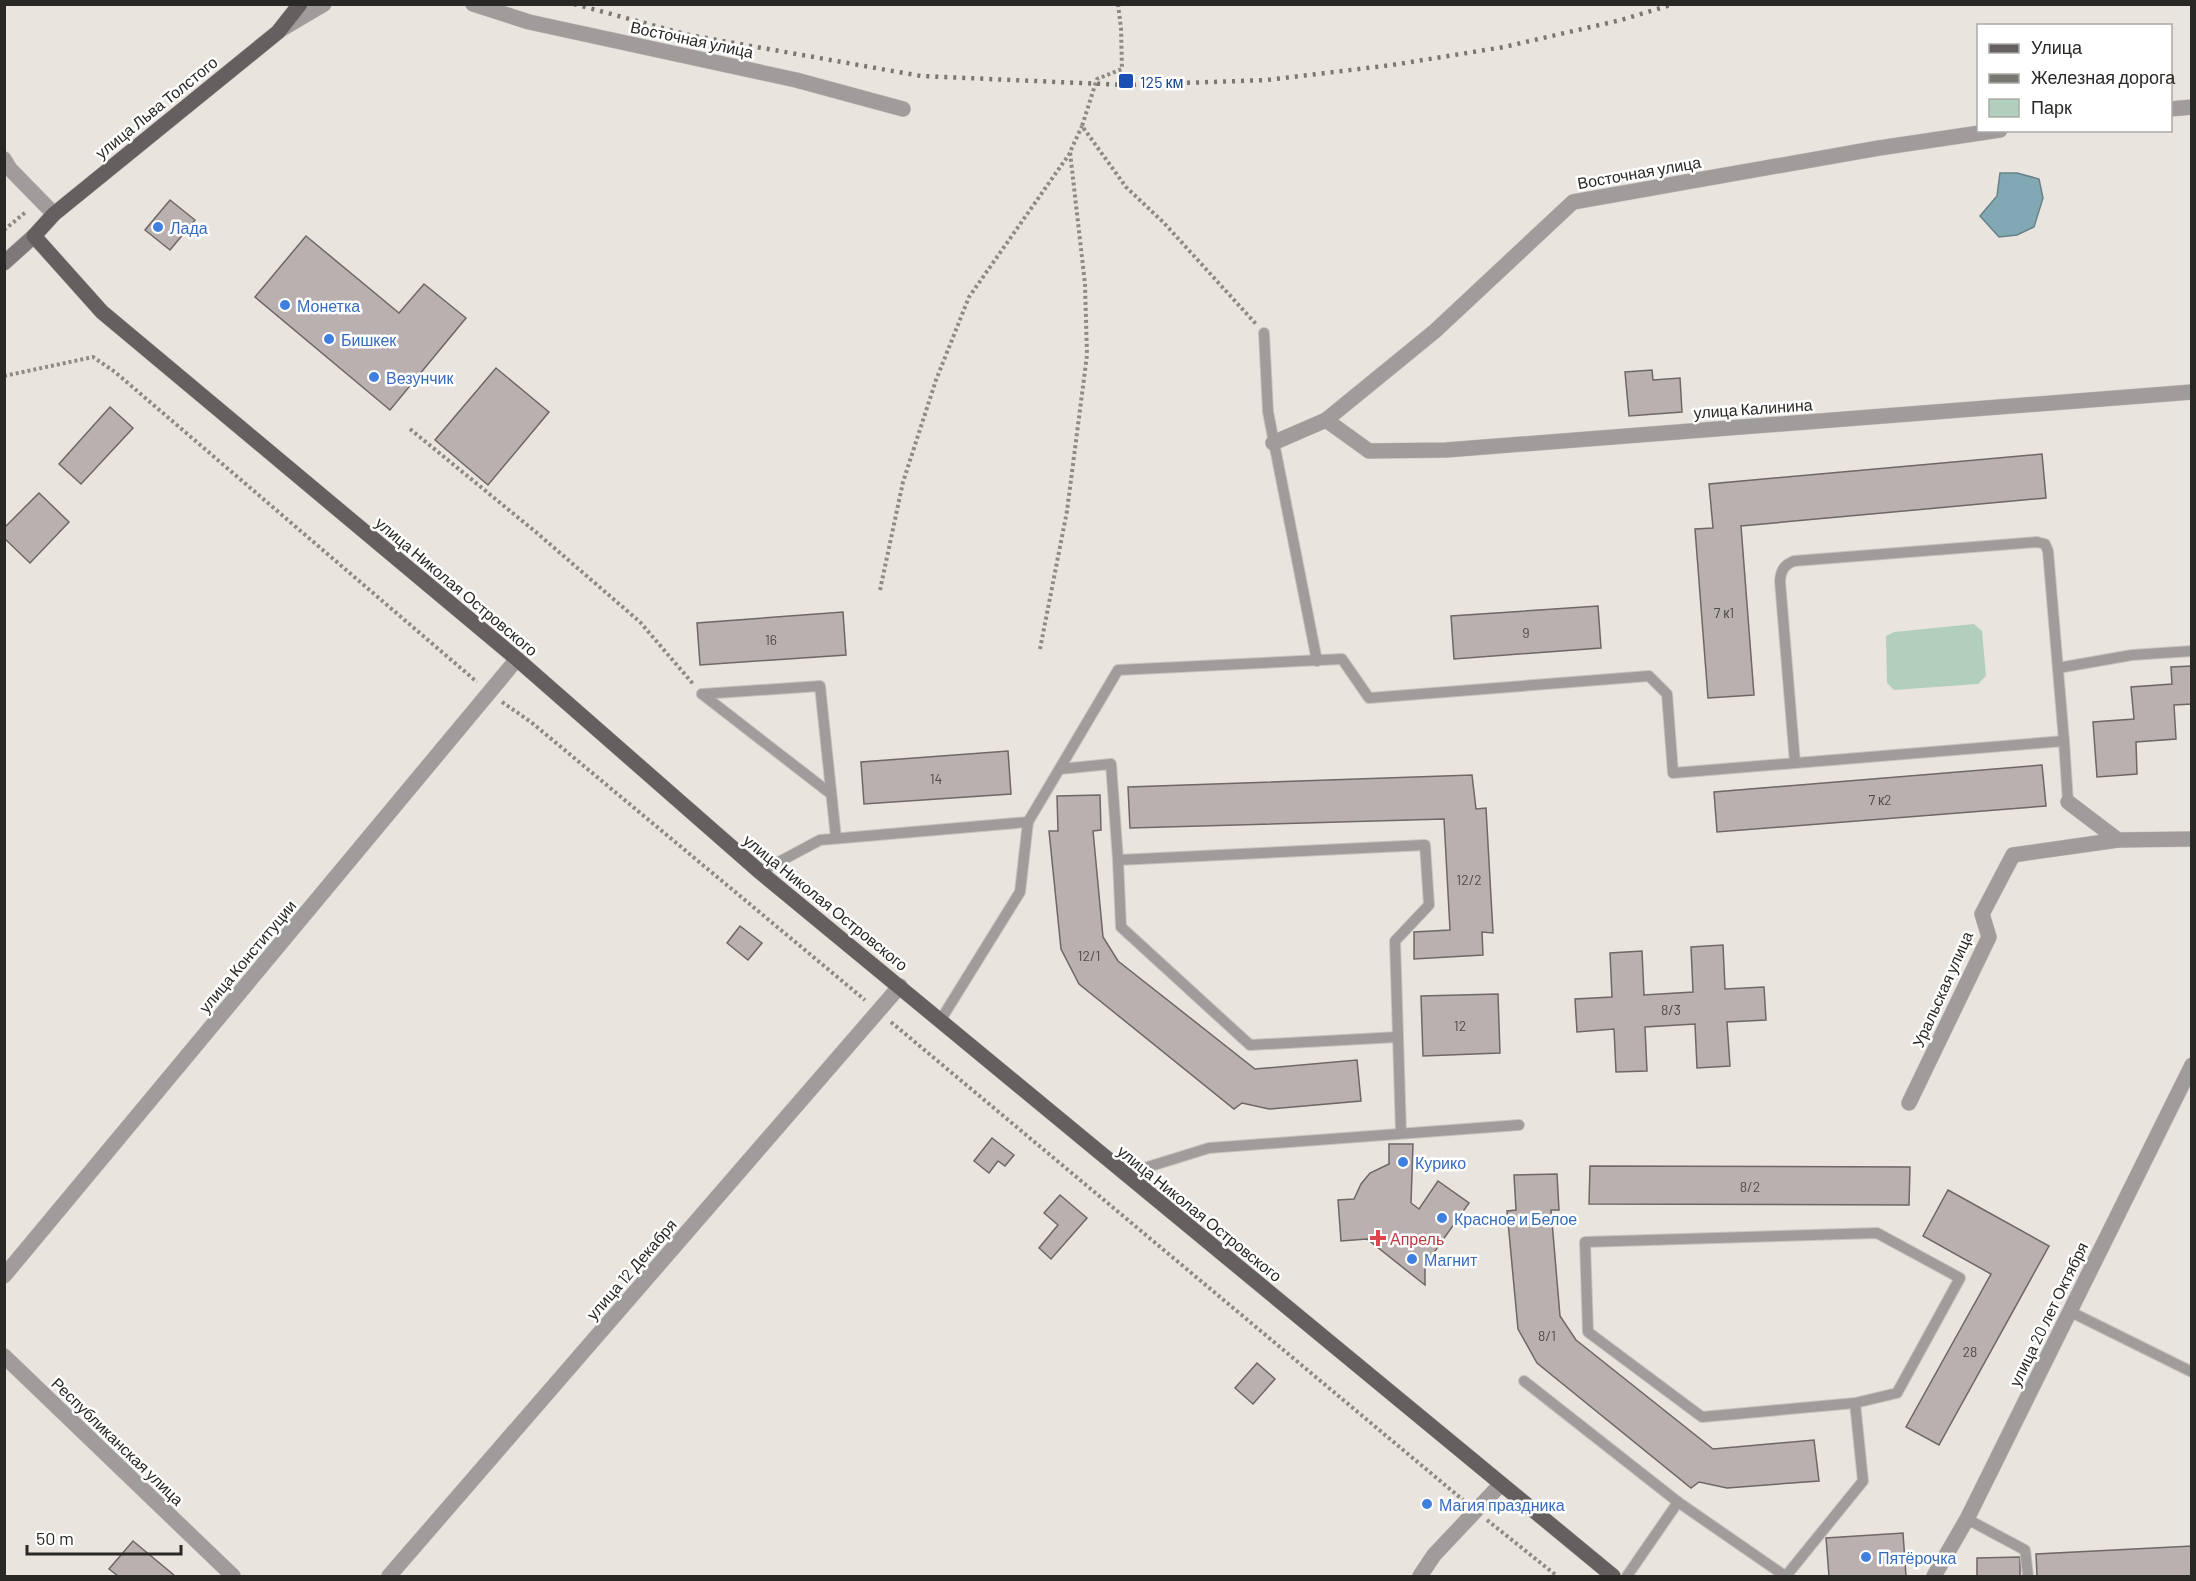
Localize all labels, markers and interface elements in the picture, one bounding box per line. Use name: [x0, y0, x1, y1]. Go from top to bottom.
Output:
street label: Восточная улица: [629, 17, 755, 61]
legend: [1977, 24, 2172, 132]
text: Улица: [2031, 36, 2083, 58]
street label: улица Льва Толстого: [91, 52, 221, 162]
text: Железная дорога: [2031, 66, 2176, 88]
marker: 125 км: [1117, 72, 1135, 90]
place label: 125 км: [1140, 72, 1184, 91]
text: Парк: [2031, 96, 2072, 118]
street label: Восточная улица: [1576, 152, 1702, 192]
place label: Лада: [170, 218, 208, 237]
marker: Лада: [151, 220, 165, 234]
place label: Монетка: [297, 296, 360, 315]
marker: Монетка: [278, 298, 292, 312]
place label: Бишкек: [341, 330, 397, 349]
marker: Бишкек: [322, 332, 336, 346]
place label: Везунчик: [386, 368, 454, 387]
marker: Везунчик: [367, 370, 381, 384]
street label: улица Калинина: [1693, 394, 1813, 422]
street label: улица Николая Островского: [372, 513, 542, 660]
house number: 7 к1: [1714, 604, 1734, 621]
house number: 9: [1522, 624, 1530, 641]
house number: 16: [765, 631, 777, 648]
house number: 14: [930, 770, 942, 787]
house number: 7 к2: [1868, 791, 1892, 808]
street label: улица Николая Островского: [740, 830, 912, 974]
house number: 12/2: [1456, 871, 1482, 888]
street label: улица Конституции: [194, 896, 300, 1016]
street label: Уральская улица: [1908, 928, 1976, 1050]
house number: 12/1: [1078, 947, 1100, 964]
house number: 8/3: [1661, 1001, 1681, 1018]
house number: 12: [1454, 1017, 1466, 1034]
street label: улица Николая Островского: [1114, 1141, 1286, 1285]
place label: Курико: [1415, 1153, 1466, 1172]
marker: Курико: [1396, 1155, 1410, 1169]
house number: 8/2: [1740, 1178, 1760, 1195]
place label: Красное и Белое: [1454, 1209, 1577, 1228]
marker: Красное и Белое: [1435, 1211, 1449, 1225]
street label: улица 12 Декабря: [582, 1215, 680, 1323]
place label: Апрель: [1390, 1229, 1444, 1248]
marker: Апрель: [1371, 1231, 1385, 1245]
street label: улица 20 лет Октября: [2005, 1239, 2091, 1389]
place label: Магнит: [1424, 1250, 1478, 1269]
marker: Магнит: [1405, 1252, 1419, 1266]
house number: 8/1: [1538, 1327, 1556, 1344]
house number: 28: [1963, 1343, 1977, 1360]
street label: Республиканская улица: [48, 1373, 188, 1509]
place label: Магия праздника: [1439, 1495, 1565, 1514]
marker: Магия праздника: [1420, 1497, 1434, 1511]
scale bar: [27, 1518, 182, 1556]
text: 50 m: [36, 1527, 74, 1549]
place label: Пятёрочка: [1878, 1548, 1957, 1567]
marker: Пятёрочка: [1859, 1550, 1873, 1564]

